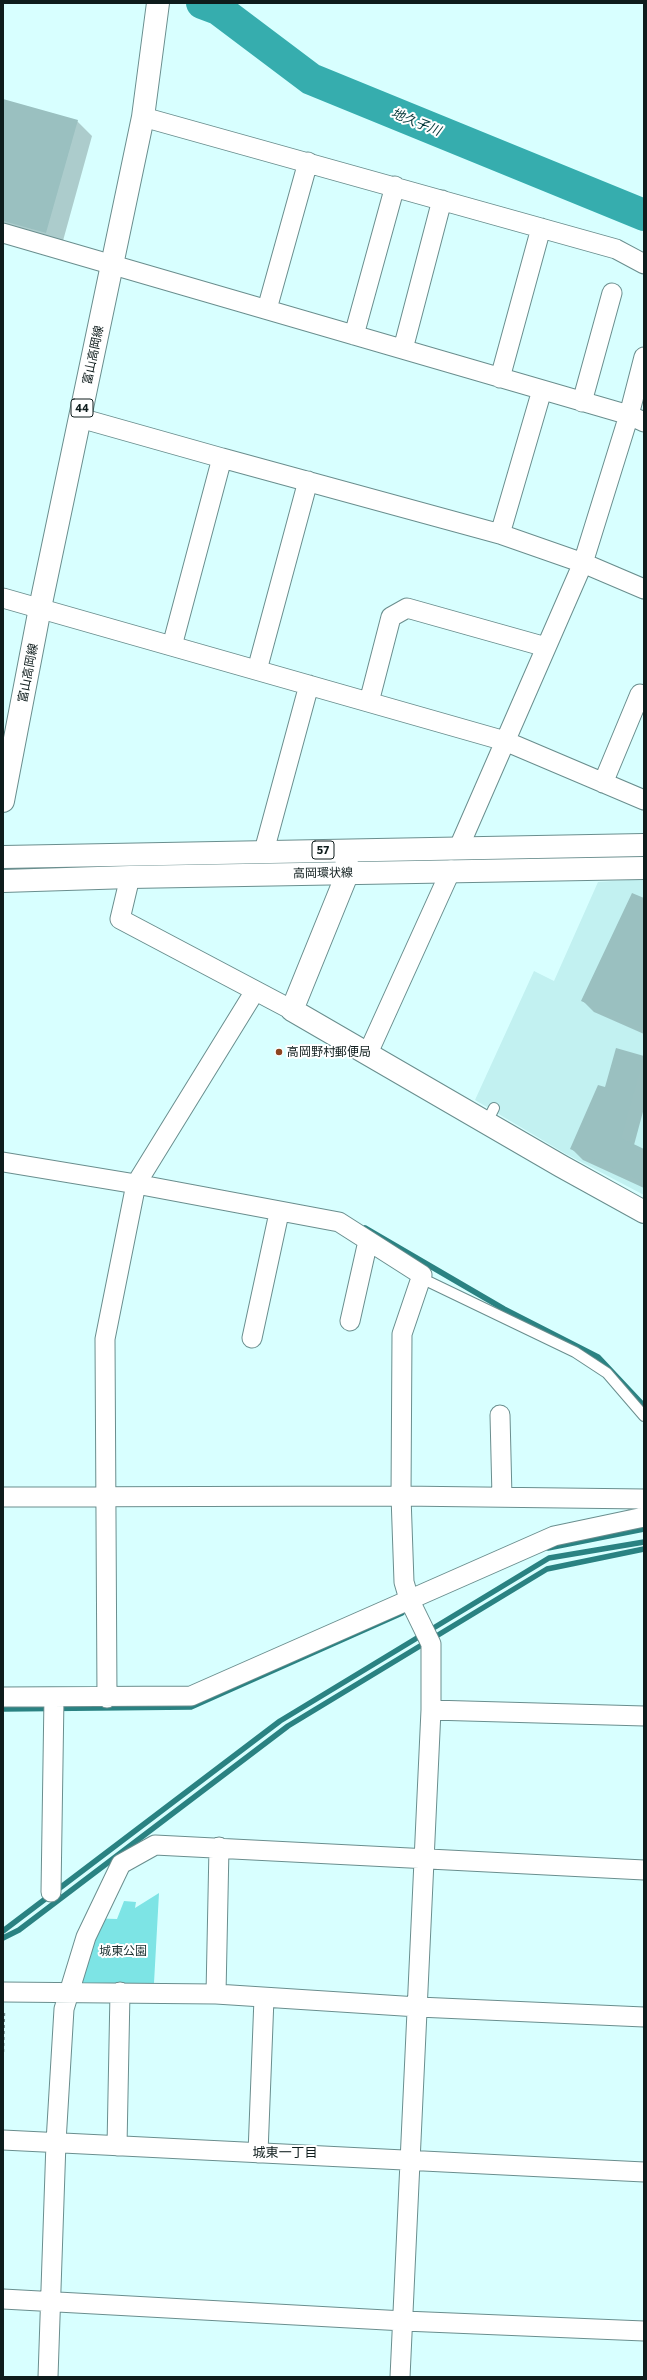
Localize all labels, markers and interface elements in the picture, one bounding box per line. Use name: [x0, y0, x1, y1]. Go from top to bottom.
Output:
water label: 地久子川: [389, 105, 443, 139]
street label: 富山高岡線: [80, 324, 106, 386]
road number: 44: [71, 399, 93, 417]
street label: 富山高岡線: [15, 642, 41, 704]
road number: 57: [312, 841, 334, 859]
street label: 高岡環状線: [293, 865, 353, 881]
place label: 高岡野村郵便局: [287, 1045, 371, 1059]
marker: 高岡野村郵便局: [274, 1047, 284, 1057]
park label: 城東公園: [99, 1944, 147, 1958]
district label: 城東一丁目: [253, 2145, 317, 2161]

